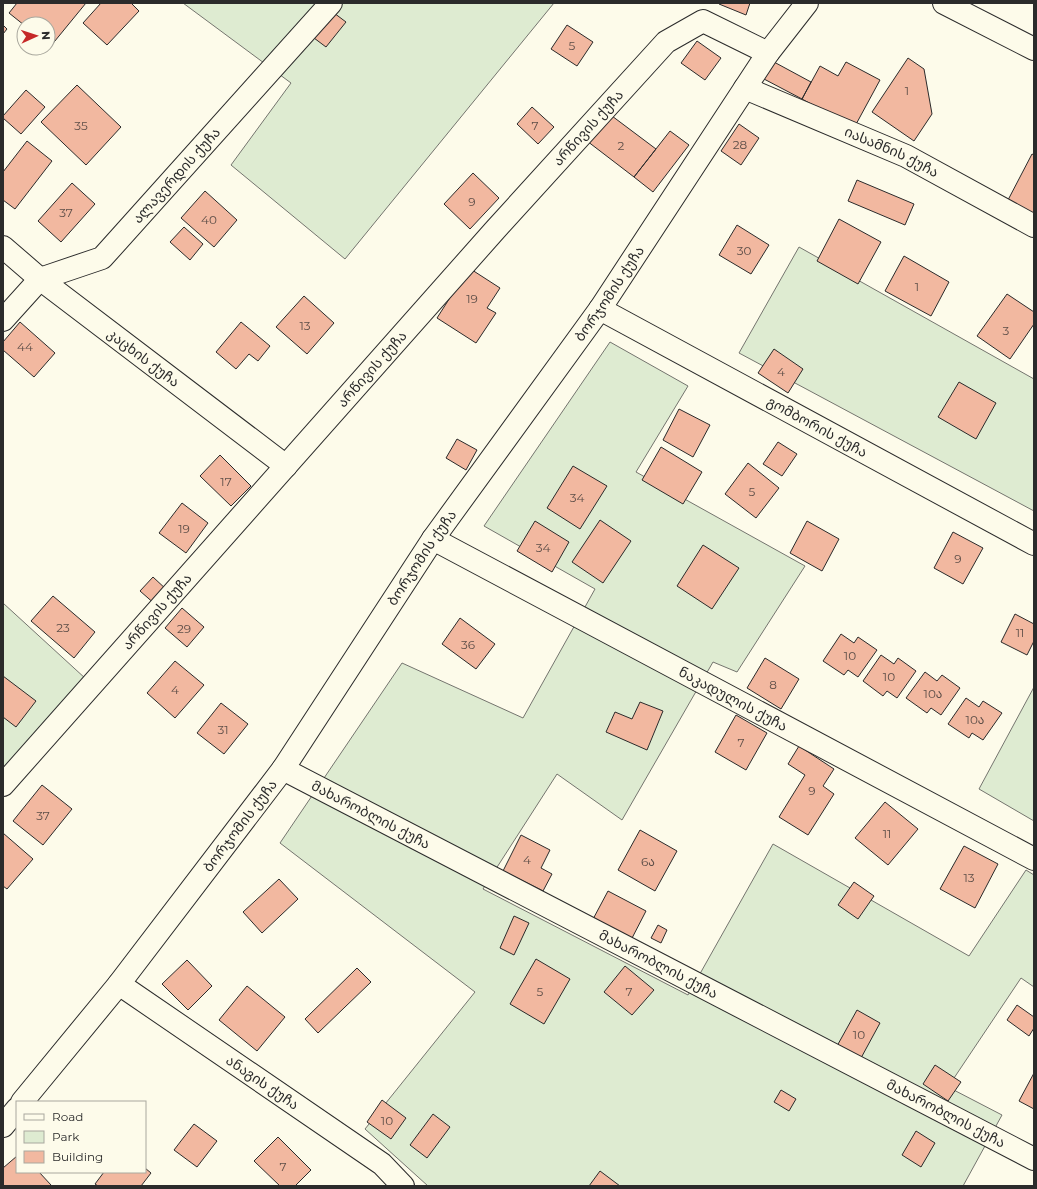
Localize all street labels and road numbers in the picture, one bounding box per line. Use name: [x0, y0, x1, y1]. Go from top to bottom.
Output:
street label: არწივის ქუჩა: [549, 86, 627, 169]
street label: იასამნის ქუჩა: [842, 122, 942, 181]
street label: ალავერდის ქუჩა: [129, 123, 224, 227]
street label: ბორჯომის ქუჩა: [571, 242, 648, 345]
street label: კაცხის ქუჩა: [104, 324, 183, 391]
street label: არწივის ქუჩა: [333, 327, 410, 411]
street label: გომბორის ქუჩა: [764, 392, 871, 461]
street label: ბორჯომის ქუჩა: [383, 506, 460, 609]
street label: არწივის ქუჩა: [118, 569, 196, 653]
street label: ნაკადულის ქუჩა: [676, 662, 791, 735]
street label: ბორჯომის ქუჩა: [199, 776, 281, 875]
street label: მახარობლის ქუჩა: [308, 776, 433, 853]
street label: მახარობლის ქუჩა: [596, 926, 721, 1002]
street label: ანაგის ქუჩა: [223, 1051, 303, 1114]
street label: მახარობლის ქუჩა: [883, 1075, 1008, 1152]

